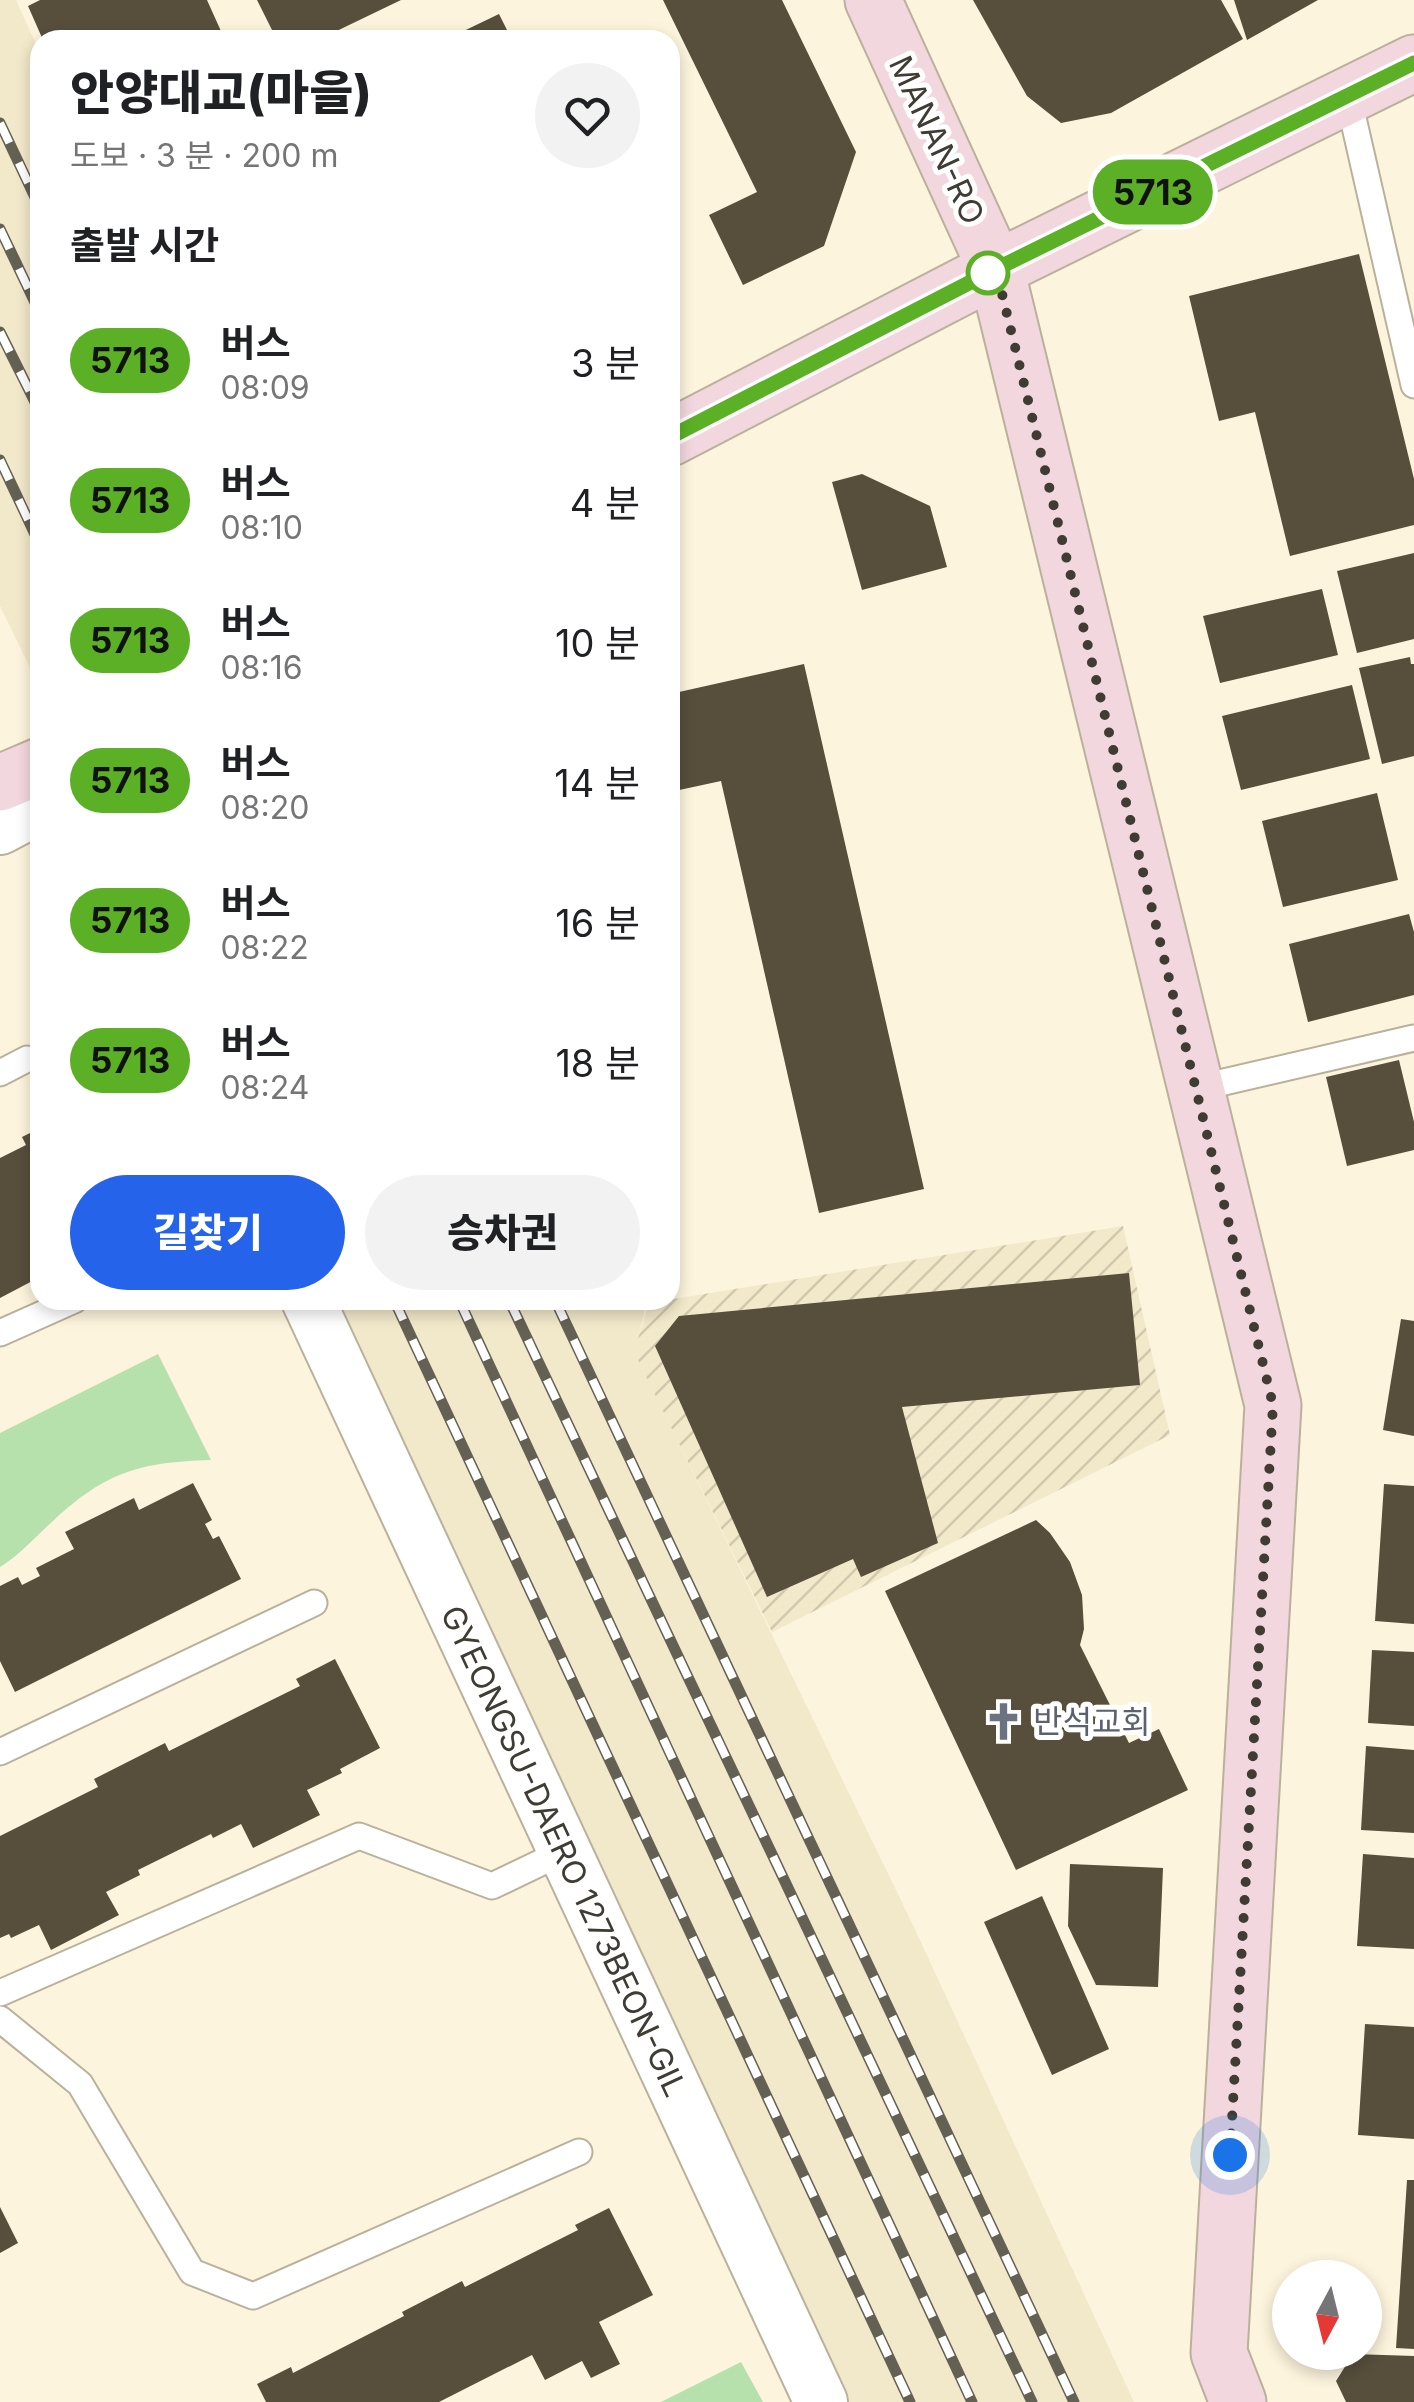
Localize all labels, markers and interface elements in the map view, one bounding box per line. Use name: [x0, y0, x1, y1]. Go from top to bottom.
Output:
street label: MANAN-RO: [881, 50, 993, 230]
text: 안양대교(마을): [70, 63, 372, 122]
button: heart: [535, 63, 640, 168]
text: 도보 · 3 분 · 200 m: [70, 136, 338, 175]
line badge: 5713: [1083, 160, 1223, 224]
text: 5713: [1113, 171, 1193, 213]
text: 출발 시간: [70, 222, 219, 268]
unlabelled marker: [967, 252, 1009, 294]
text: 버스: [220, 320, 290, 366]
text: 5713: [90, 339, 170, 381]
text: 3 분: [571, 340, 640, 386]
text: 08:09: [220, 368, 310, 407]
text: 버스: [220, 460, 290, 506]
text: 5713: [90, 479, 170, 521]
text: 4 분: [570, 480, 640, 526]
text: 08:10: [220, 508, 303, 547]
text: 버스: [220, 600, 290, 646]
text: 5713: [90, 619, 170, 661]
text: 10 분: [555, 620, 640, 666]
text: 08:16: [220, 648, 302, 687]
text: 버스: [220, 740, 290, 786]
text: 5713: [90, 759, 170, 801]
text: 14 분: [554, 760, 640, 806]
text: 08:20: [220, 788, 309, 827]
text: 버스: [220, 880, 290, 926]
text: 5713: [90, 899, 170, 941]
text: 16 분: [555, 900, 640, 946]
text: 08:22: [220, 928, 309, 967]
text: 버스: [220, 1020, 290, 1066]
text: 5713: [90, 1039, 170, 1081]
text: 18 분: [555, 1040, 640, 1086]
text: 08:24: [220, 1068, 309, 1107]
button: 길찾기: [70, 1175, 345, 1290]
button: 승차권: [365, 1175, 640, 1290]
street label: GYEONGSU-DAERO 1273BEON-GIL: [433, 1599, 695, 2103]
church icon: 반석교회: [982, 1700, 1024, 1742]
place label: 반석교회: [1033, 1702, 1151, 1741]
your location: [1205, 2130, 1255, 2180]
north arrow: [1272, 2260, 1382, 2370]
map controls: [1272, 2260, 1382, 2370]

